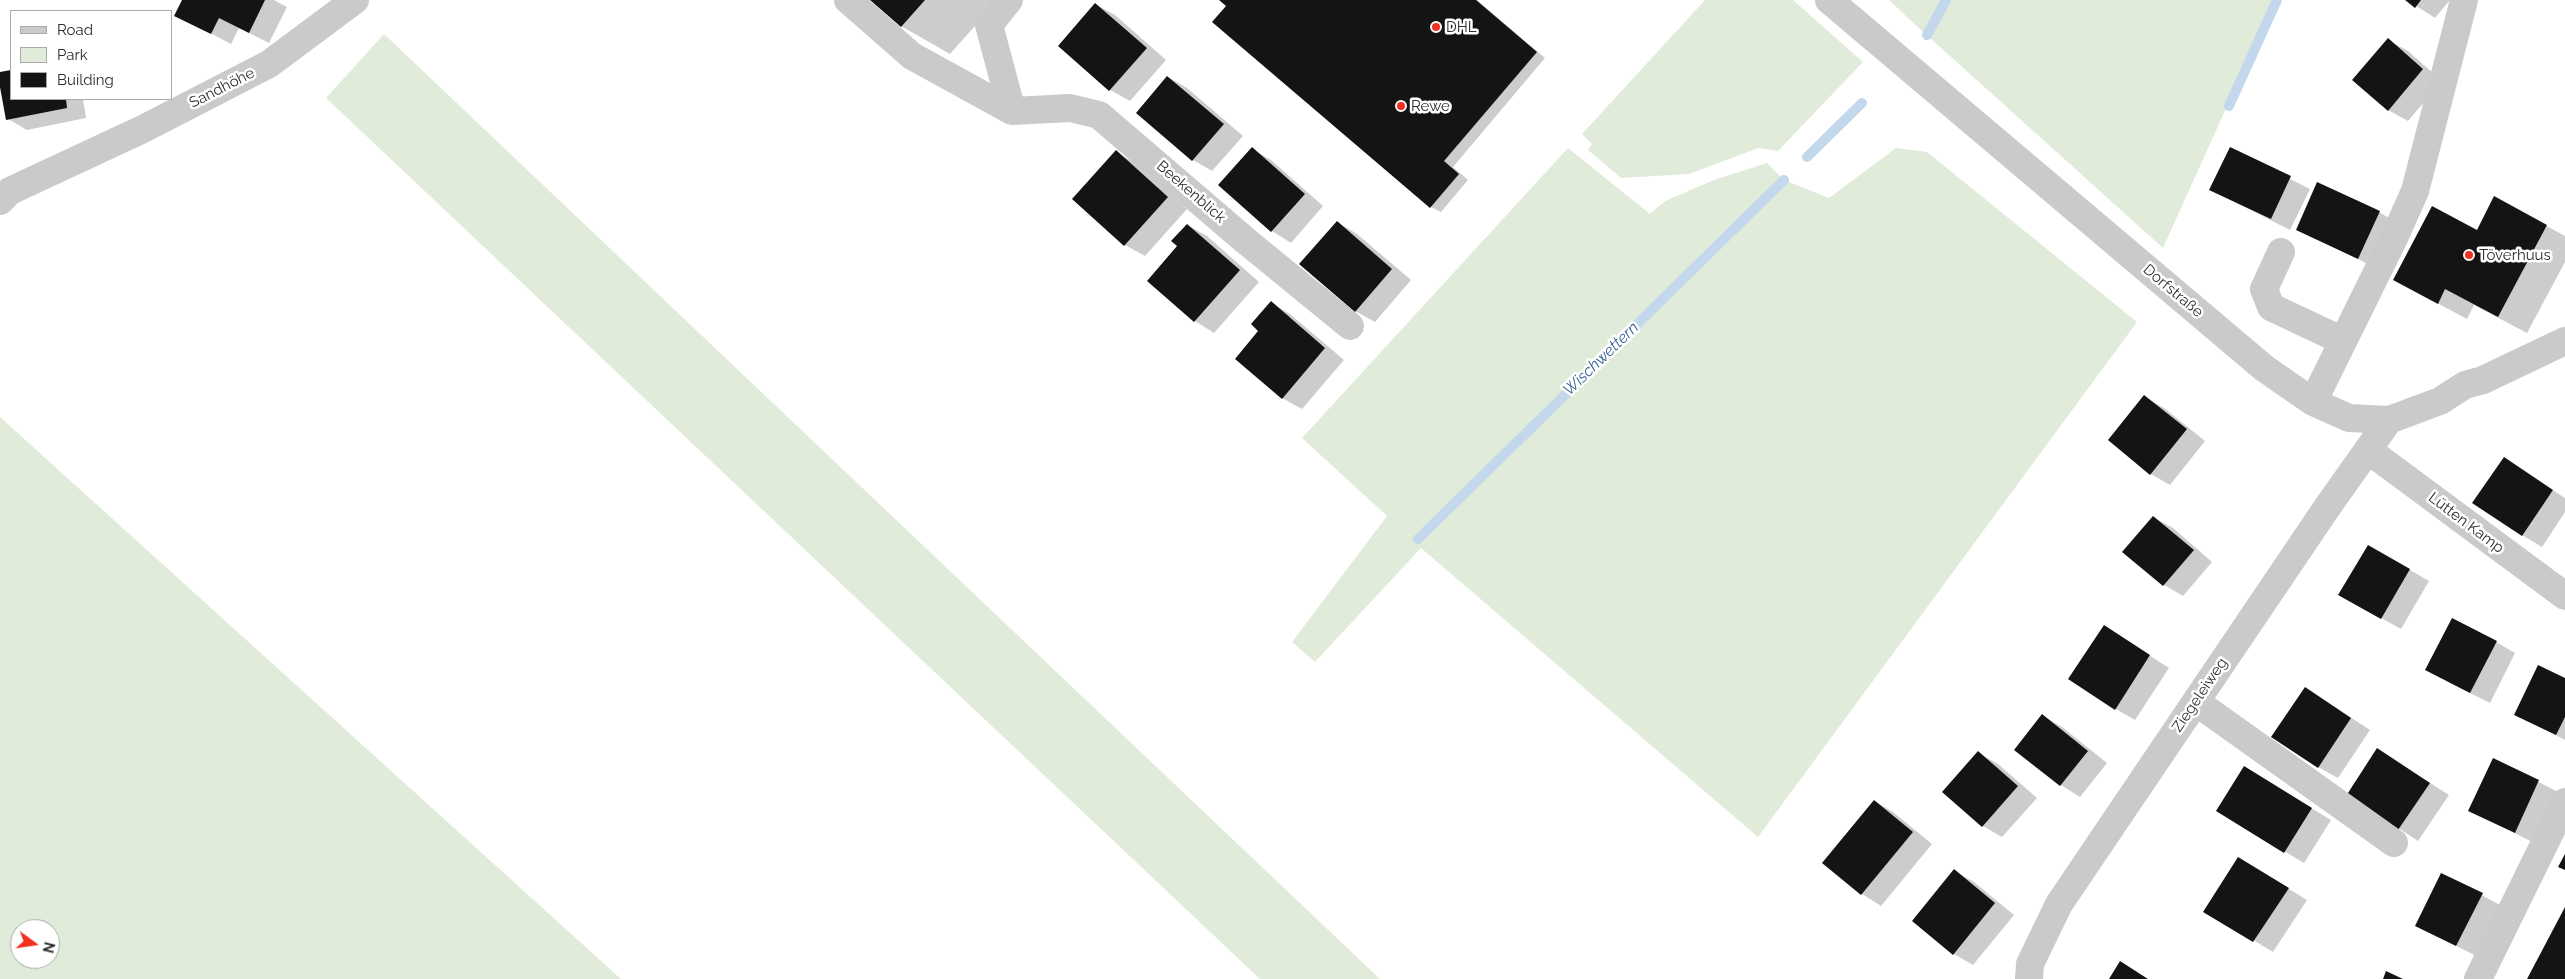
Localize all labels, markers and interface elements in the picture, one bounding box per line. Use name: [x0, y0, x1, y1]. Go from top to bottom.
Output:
legend: [10, 10, 172, 100]
place label: DHL: [1446, 18, 1477, 36]
text: Road: [57, 21, 93, 39]
marker: DHL: [1430, 21, 1442, 33]
text: Park: [57, 46, 88, 64]
street label: Sandhöhe: [186, 64, 258, 112]
text: Building: [57, 71, 114, 89]
place label: Rewe: [1411, 97, 1450, 115]
marker: Rewe: [1395, 100, 1407, 112]
street label: Beekenblick: [1153, 157, 1229, 227]
place label: Töverhuus: [2479, 246, 2551, 264]
marker: Töverhuus: [2463, 249, 2475, 261]
street label: Dorfstraße: [2139, 261, 2207, 321]
water label: Wischwettern: [1559, 318, 1643, 400]
street label: Lütten Kamp: [2425, 489, 2507, 557]
street label: Ziegeleiweg: [2169, 654, 2231, 736]
north arrow: [10, 919, 60, 969]
text: N: [40, 940, 58, 955]

